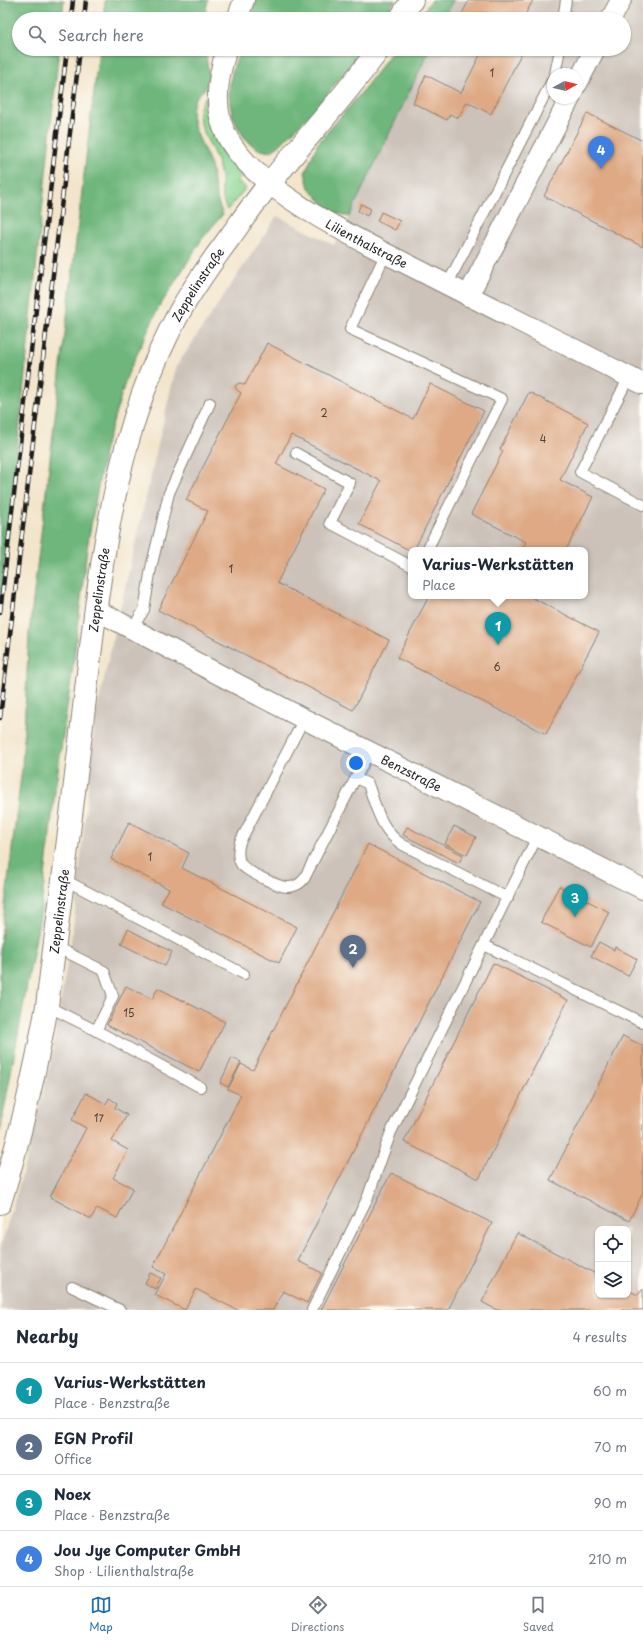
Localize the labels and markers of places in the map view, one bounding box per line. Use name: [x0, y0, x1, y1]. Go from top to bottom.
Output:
pin: 4: [588, 136, 614, 169]
pin: 1: [485, 612, 511, 645]
pin: 3: [562, 884, 588, 917]
pin: 2: [340, 935, 366, 968]

